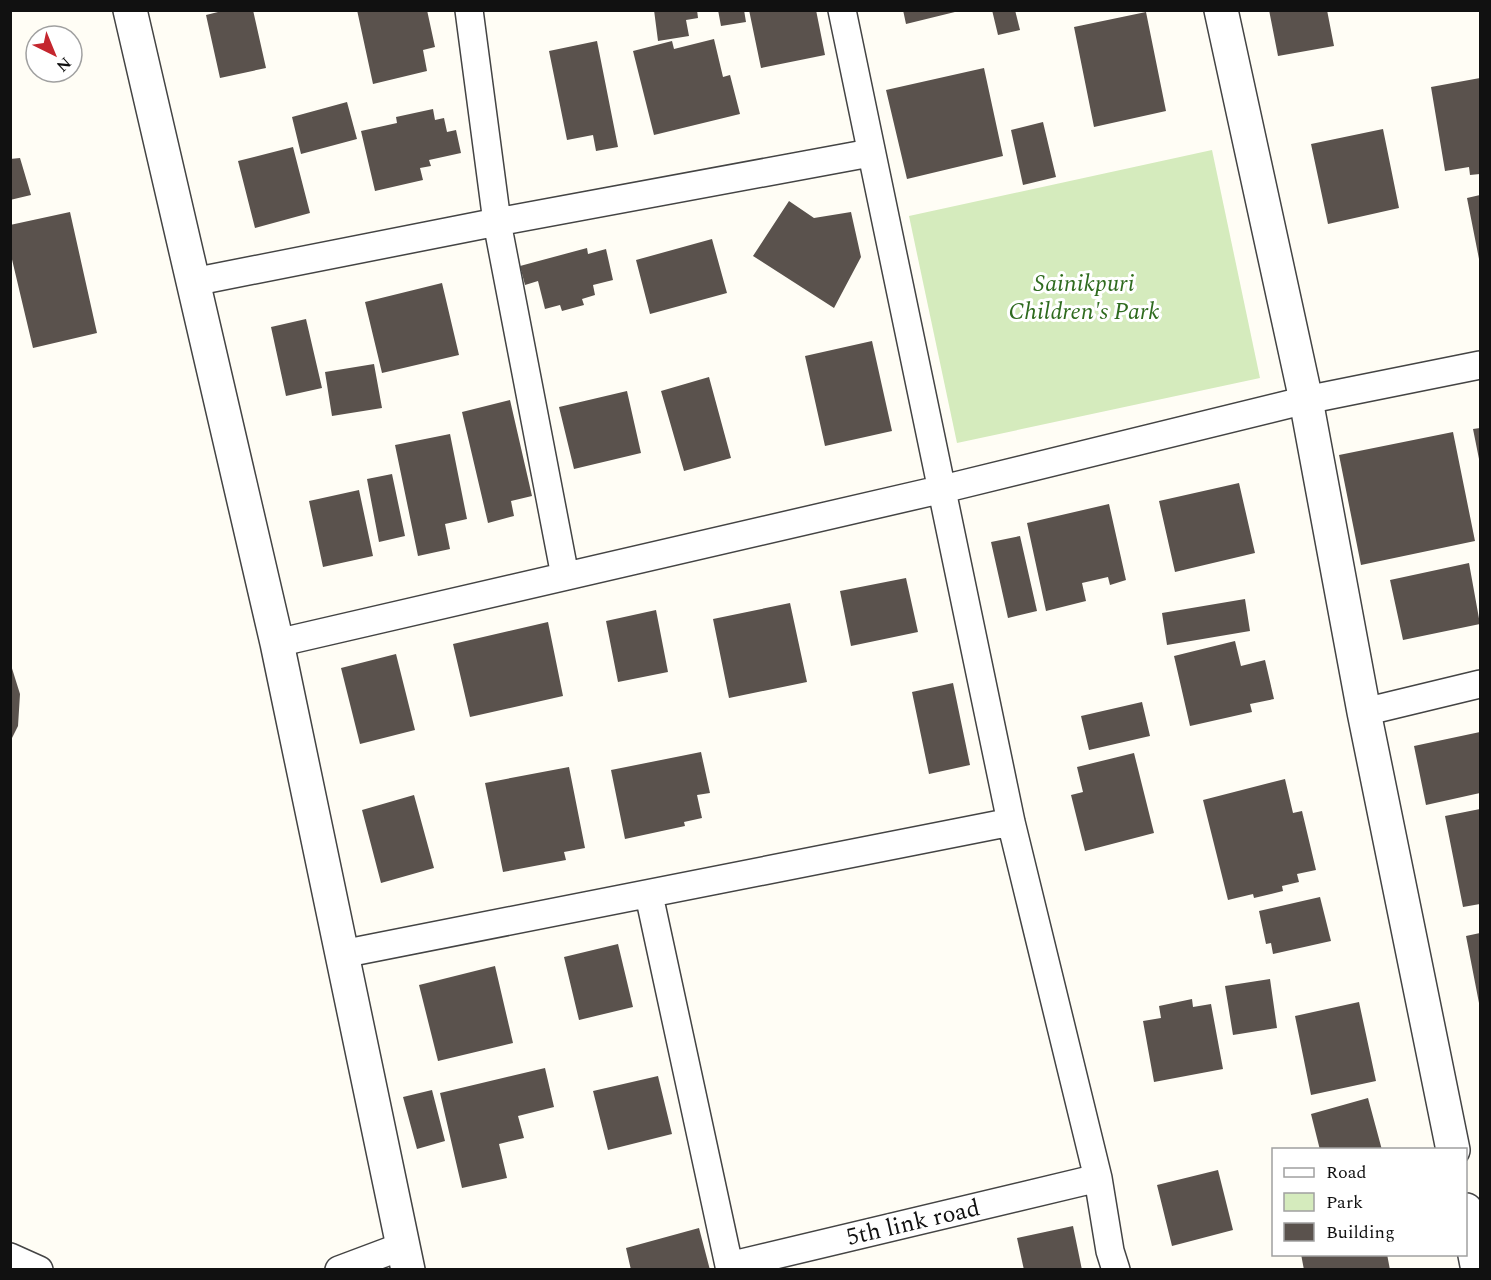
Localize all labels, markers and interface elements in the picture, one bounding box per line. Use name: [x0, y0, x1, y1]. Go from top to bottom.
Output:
north arrow: [24, 24, 84, 84]
text: N: [51, 51, 77, 77]
park label: Sainikpuri Children's Park: [1009, 266, 1159, 330]
legend: [1272, 1148, 1467, 1256]
text: Road: [1326, 1159, 1367, 1186]
text: Park: [1326, 1189, 1363, 1216]
street label: 5th link road: [843, 1190, 984, 1256]
text: Building: [1326, 1219, 1395, 1246]

